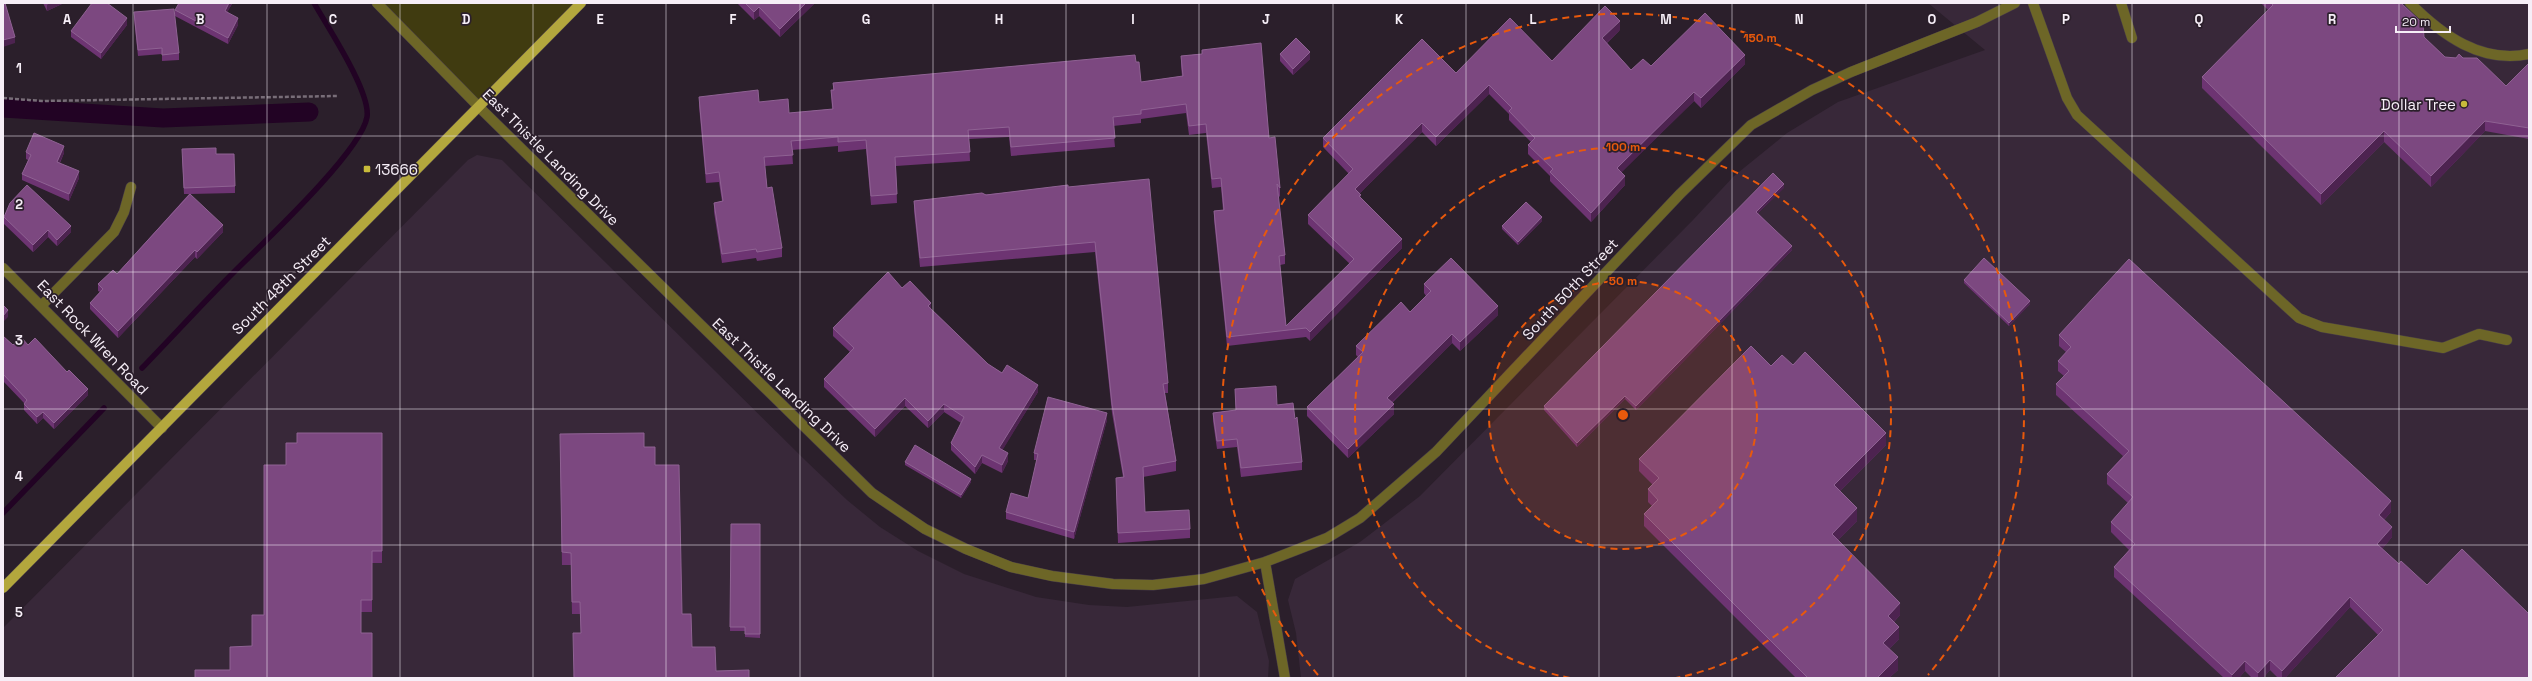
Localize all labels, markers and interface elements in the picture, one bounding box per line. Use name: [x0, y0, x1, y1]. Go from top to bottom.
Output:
scale bar: [2396, 8, 2450, 34]
text: A: [63, 11, 72, 28]
text: B: [196, 11, 205, 28]
text: C: [329, 11, 337, 28]
text: D: [462, 11, 471, 28]
text: E: [596, 11, 604, 28]
text: F: [730, 11, 737, 28]
text: G: [862, 11, 870, 28]
text: H: [995, 11, 1003, 28]
text: I: [1131, 11, 1135, 28]
text: J: [1262, 11, 1270, 28]
text: K: [1395, 11, 1404, 28]
text: L: [1529, 11, 1537, 28]
text: M: [1660, 11, 1672, 28]
text: N: [1795, 11, 1803, 28]
text: O: [1928, 11, 1937, 28]
text: P: [2062, 11, 2070, 28]
text: Q: [2195, 11, 2204, 28]
text: R: [2328, 11, 2336, 28]
text: 20 m: [2402, 14, 2430, 30]
text: 150 m: [1743, 30, 1777, 46]
text: 1: [16, 60, 22, 77]
street label: East Thistle Landing Drive: [479, 85, 623, 229]
place label: Dollar Tree: [2381, 95, 2456, 114]
marker: Dollar Tree: [2459, 99, 2469, 109]
text: 100 m: [1606, 139, 1640, 155]
place label: 13666: [375, 160, 418, 179]
marker: 13666: [362, 164, 372, 174]
text: 2: [15, 196, 23, 213]
street label: South 48th Street: [228, 232, 334, 338]
street label: South 50th Street: [1518, 234, 1622, 344]
text: 50 m: [1609, 273, 1637, 289]
street label: East Rock Wren Road: [33, 276, 153, 398]
street label: East Thistle Landing Drive: [709, 314, 856, 456]
text: 3: [15, 332, 23, 349]
centre of rings: [1616, 408, 1630, 422]
text: 4: [15, 468, 23, 485]
text: 5: [15, 604, 23, 621]

